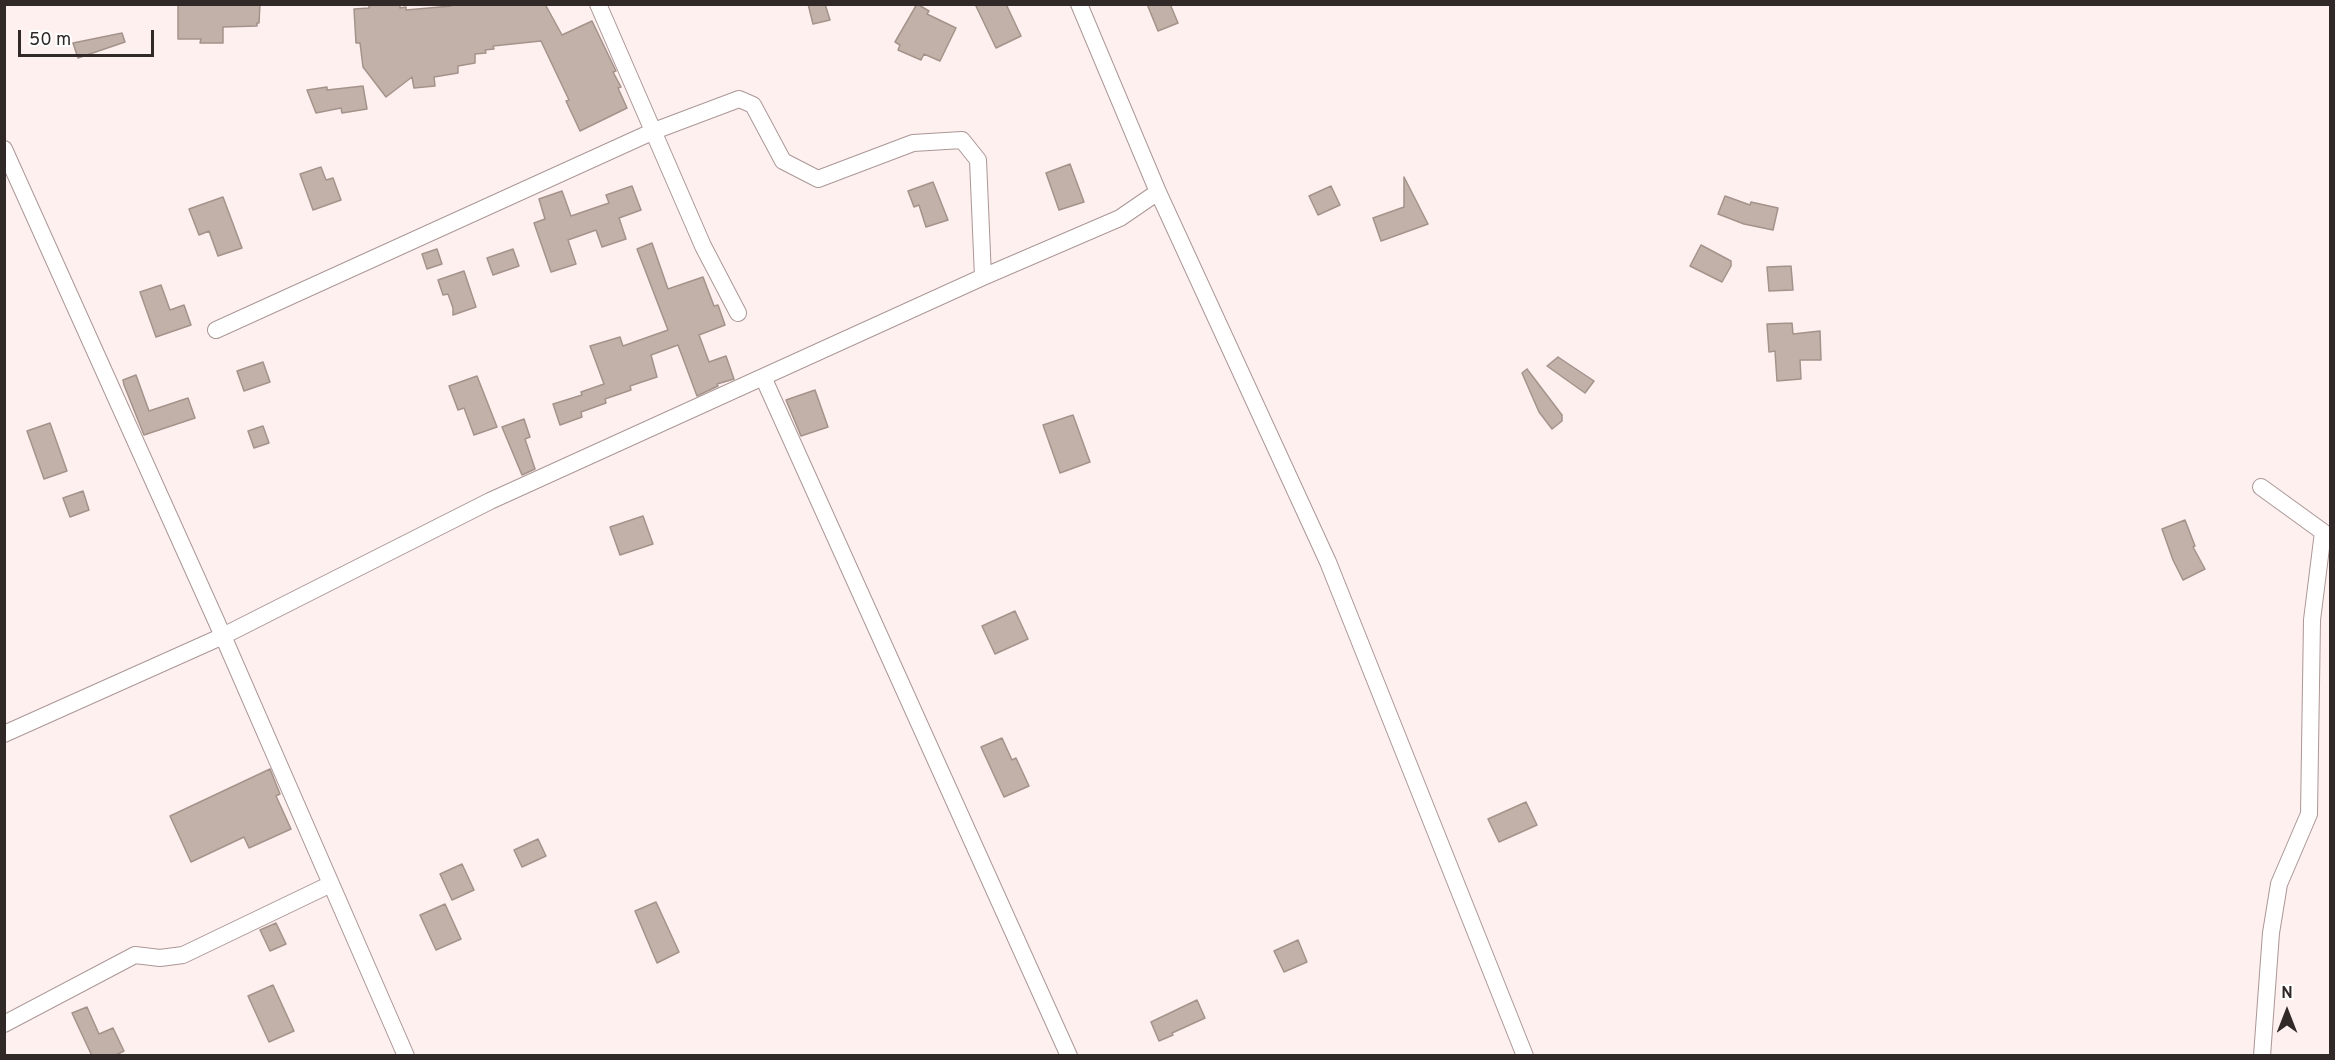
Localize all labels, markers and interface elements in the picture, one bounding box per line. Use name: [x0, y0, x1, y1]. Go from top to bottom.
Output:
scale bar: [21, 18, 158, 56]
text: 50 m: [29, 29, 71, 52]
north arrow: [2257, 982, 2317, 1042]
text: N: [2281, 984, 2293, 1004]

